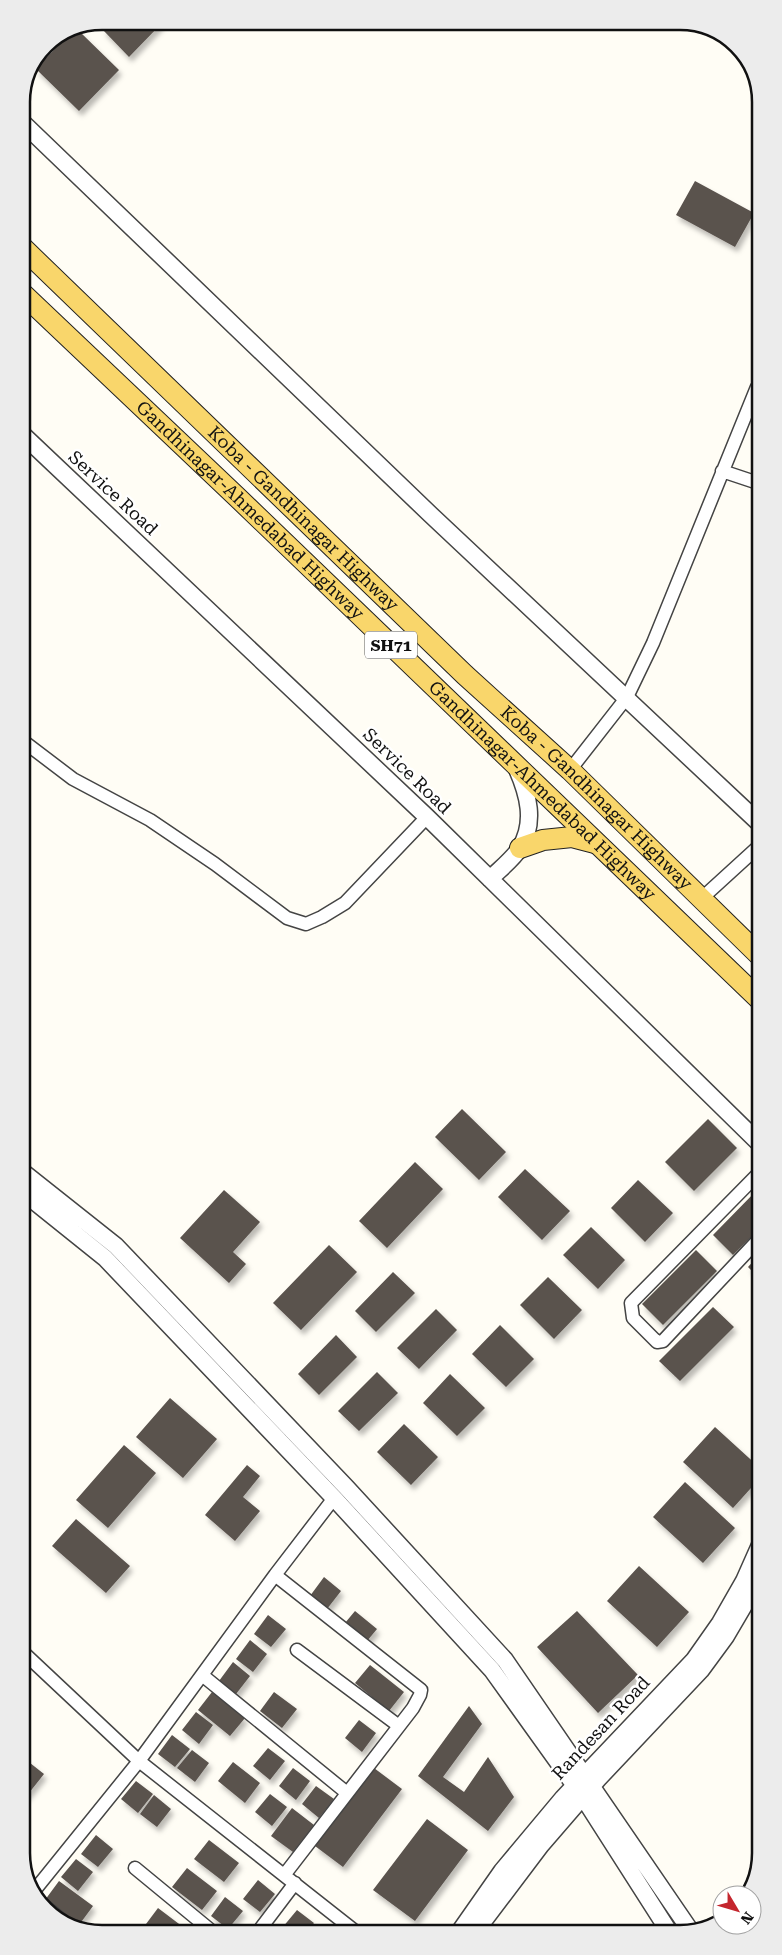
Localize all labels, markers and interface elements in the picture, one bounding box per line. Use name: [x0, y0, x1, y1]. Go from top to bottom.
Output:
street label: Gandhinagar-Ahmedabad Highway: [132, 396, 369, 624]
street label: Koba - Gandhinagar Highway: [204, 422, 403, 615]
street label: Service Road: [64, 446, 163, 540]
road number: SH71: [365, 632, 417, 658]
street label: Gandhinagar-Ahmedabad Highway: [425, 676, 661, 904]
street label: Koba - Gandhinagar Highway: [497, 701, 697, 894]
street label: Service Road: [359, 723, 456, 818]
street label: Randesan Road: [547, 1671, 654, 1784]
north arrow: [712, 1885, 762, 1935]
text: N: [737, 1909, 757, 1927]

